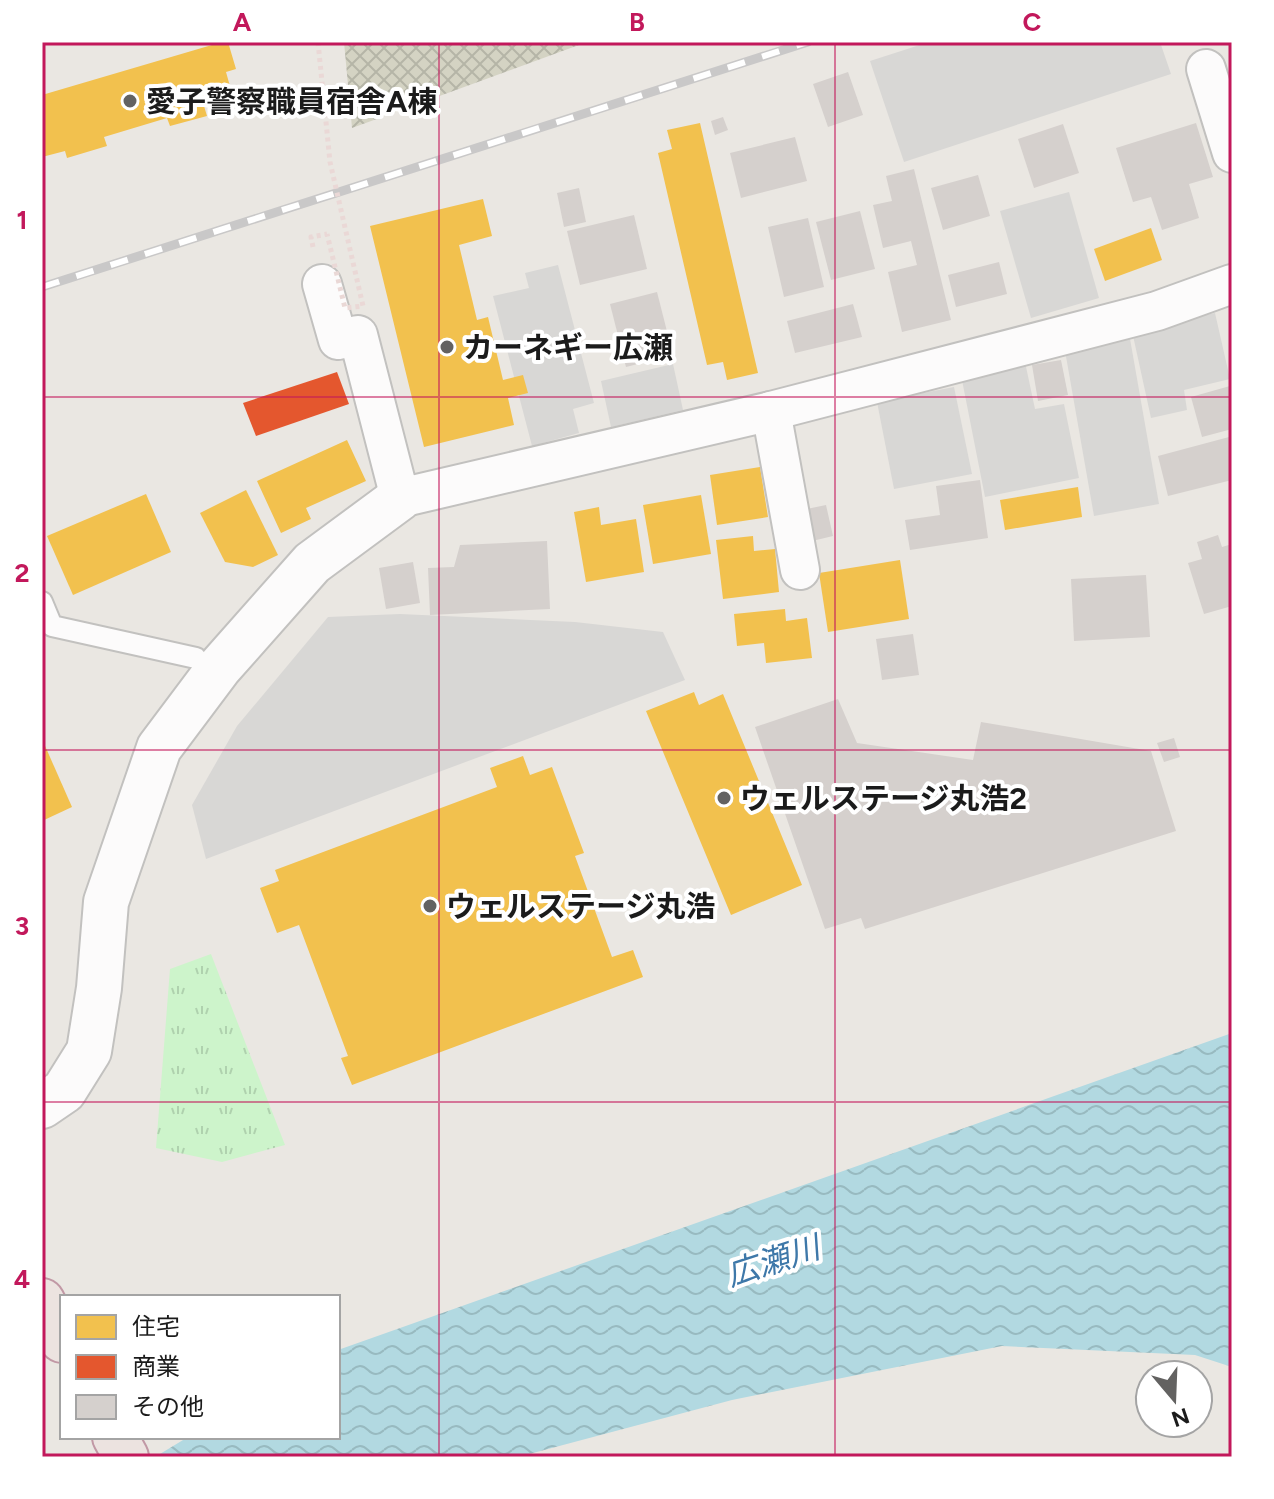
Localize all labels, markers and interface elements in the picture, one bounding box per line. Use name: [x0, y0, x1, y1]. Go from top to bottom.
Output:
text: A: [233, 6, 252, 38]
text: B: [629, 6, 645, 38]
text: C: [1023, 6, 1042, 38]
place label: 愛子警察職員宿舎A棟: [146, 83, 437, 120]
marker: 愛子警察職員宿舎A棟: [121, 92, 139, 110]
text: 1: [17, 204, 27, 236]
place label: カーネギー広瀬: [463, 329, 673, 366]
marker: カーネギー広瀬: [438, 338, 456, 356]
text: 2: [14, 557, 30, 589]
place label: ウェルステージ丸浩2: [740, 780, 1027, 817]
marker: ウェルステージ丸浩2: [715, 789, 733, 807]
place label: ウェルステージ丸浩: [446, 888, 715, 925]
marker: ウェルステージ丸浩: [421, 897, 439, 915]
text: 3: [15, 910, 29, 942]
water label: 広瀬川: [721, 1227, 827, 1294]
text: 4: [14, 1263, 30, 1295]
legend: [60, 1295, 340, 1439]
text: 住宅: [132, 1312, 180, 1341]
text: 商業: [132, 1352, 180, 1381]
north arrow: [1134, 1359, 1214, 1439]
text: その他: [132, 1392, 204, 1421]
text: N: [1168, 1402, 1193, 1433]

